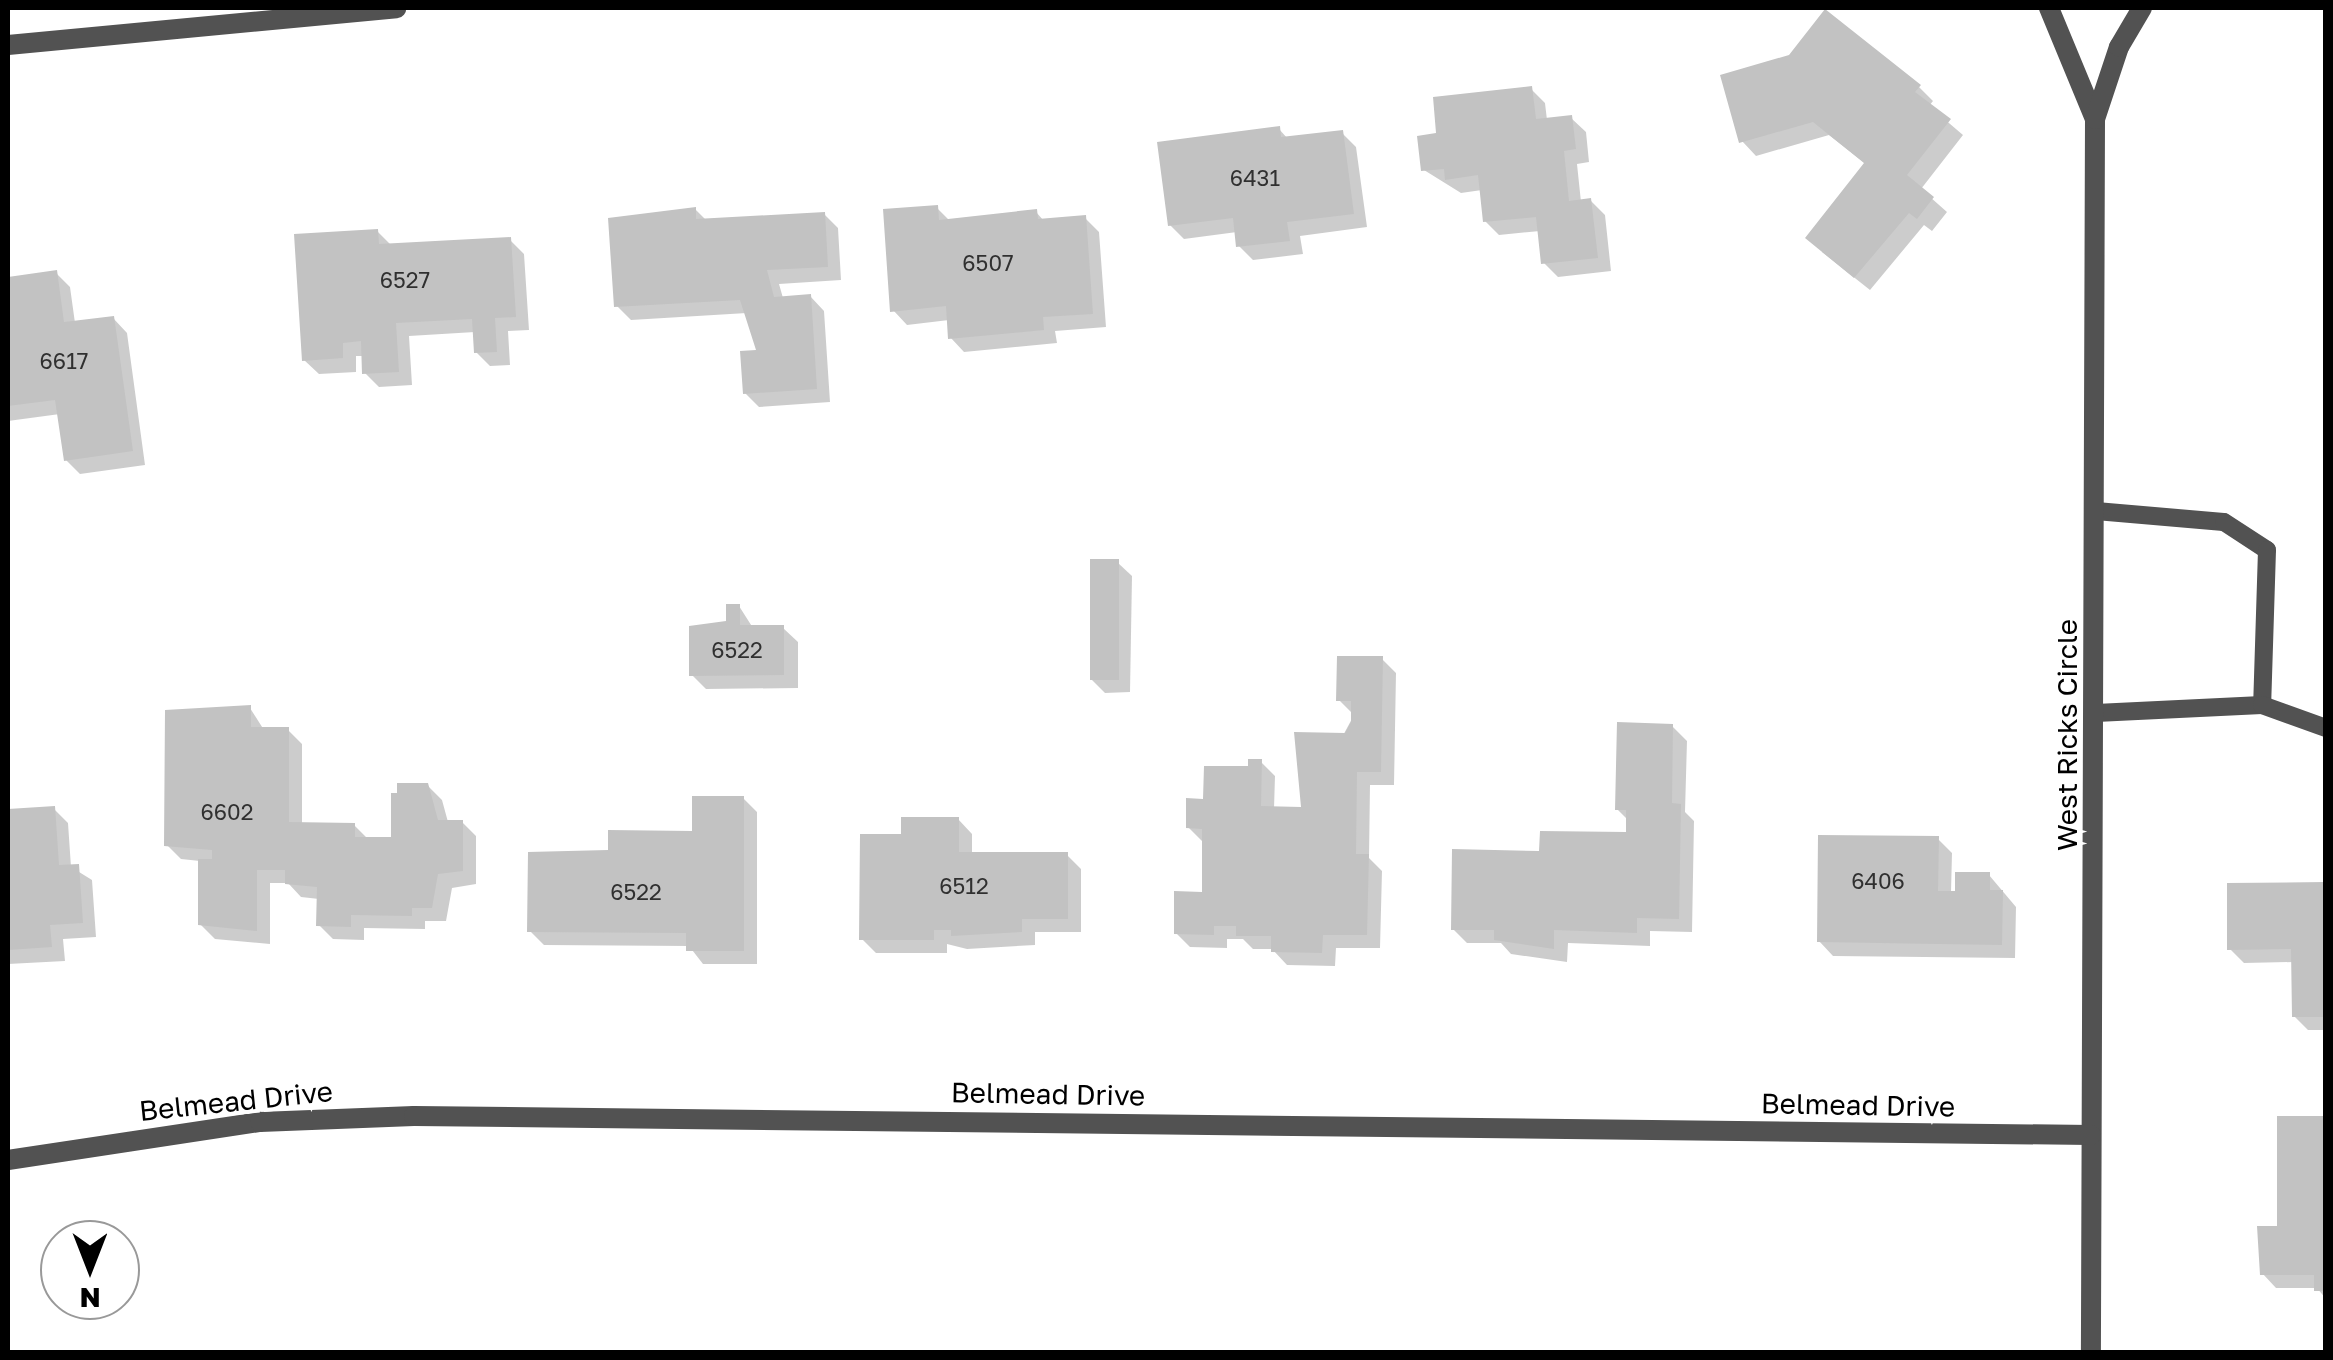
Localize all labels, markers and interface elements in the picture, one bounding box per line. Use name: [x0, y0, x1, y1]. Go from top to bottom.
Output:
house number: 6431: [1230, 165, 1280, 191]
house number: 6507: [962, 250, 1014, 276]
house number: 6527: [380, 267, 430, 293]
house number: 6617: [40, 348, 88, 374]
street label: West Ricks Circle: [2050, 619, 2084, 851]
house number: 6522: [711, 637, 763, 663]
house number: 6602: [200, 799, 254, 825]
house number: 6406: [1851, 868, 1905, 894]
house number: 6512: [939, 873, 989, 899]
house number: 6522: [610, 879, 662, 905]
street label: Belmead Drive: [138, 1074, 334, 1128]
street label: Belmead Drive: [951, 1076, 1145, 1112]
street label: Belmead Drive: [1761, 1087, 1955, 1123]
north arrow: [40, 1220, 140, 1320]
text: N: [79, 1282, 101, 1315]

